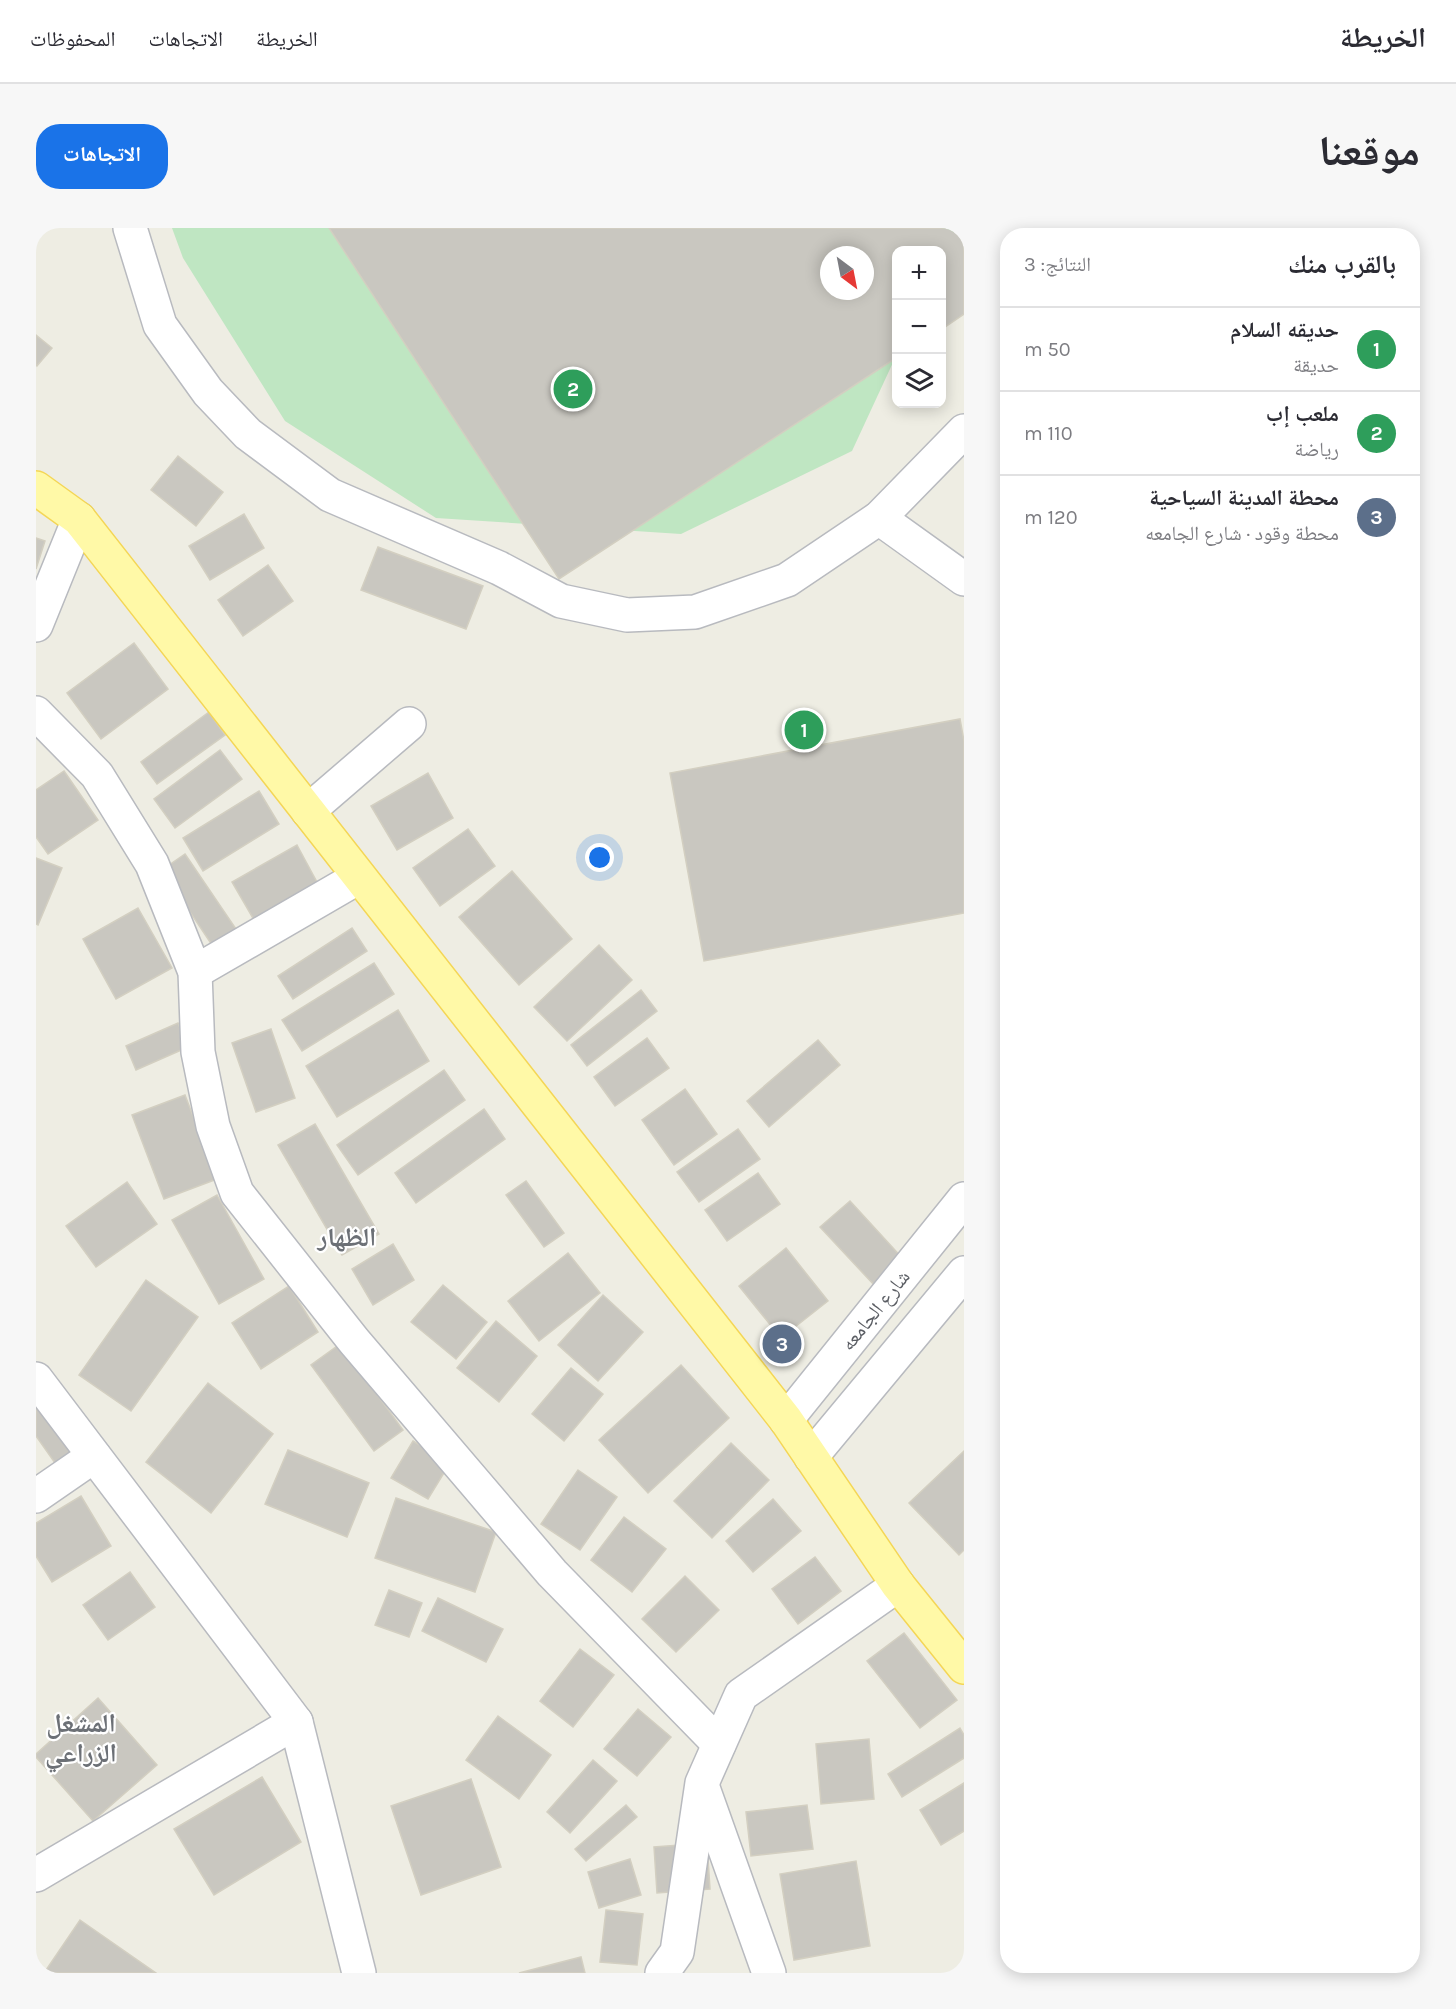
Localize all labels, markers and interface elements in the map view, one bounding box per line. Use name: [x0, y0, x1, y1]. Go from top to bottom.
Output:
text: الخريطة: [1340, 21, 1426, 54]
text: المحفوظات: [30, 27, 115, 51]
text: الاتجاهات: [148, 27, 223, 51]
text: الخريطة: [256, 27, 318, 51]
button: الاتجاهات: [36, 124, 168, 189]
text: موقعنا: [1319, 126, 1420, 176]
north arrow: [820, 246, 874, 300]
map controls: [892, 246, 946, 408]
button: +: [892, 246, 946, 300]
text: بالقرب منك: [1288, 249, 1396, 280]
text: النتائج: 3: [1024, 253, 1091, 276]
button: −: [892, 300, 946, 354]
text: حديقه السلام: [1230, 317, 1339, 343]
text: 50 m: [1024, 338, 1071, 361]
text: 1: [1373, 338, 1380, 361]
button: layers: [892, 354, 946, 408]
text: حديقة: [1293, 354, 1339, 377]
pin: 2: [554, 366, 592, 412]
text: ملعب إب: [1266, 401, 1339, 427]
text: 110 m: [1024, 422, 1073, 445]
text: 2: [1370, 422, 1383, 445]
text: رياضة: [1295, 438, 1339, 461]
text: محطة المدينة السياحية: [1149, 485, 1339, 511]
text: 120 m: [1024, 506, 1078, 529]
text: 3: [1370, 506, 1383, 529]
text: محطة وقود · شارع الجامعه: [1145, 522, 1339, 545]
pin: 1: [784, 708, 824, 752]
your location: [585, 843, 614, 872]
district label: الظهار: [317, 1222, 377, 1253]
street label: شارع الجامعه: [836, 1266, 915, 1356]
pin: 3: [762, 1322, 802, 1366]
district label: المشغل الزراعي: [45, 1708, 117, 1773]

